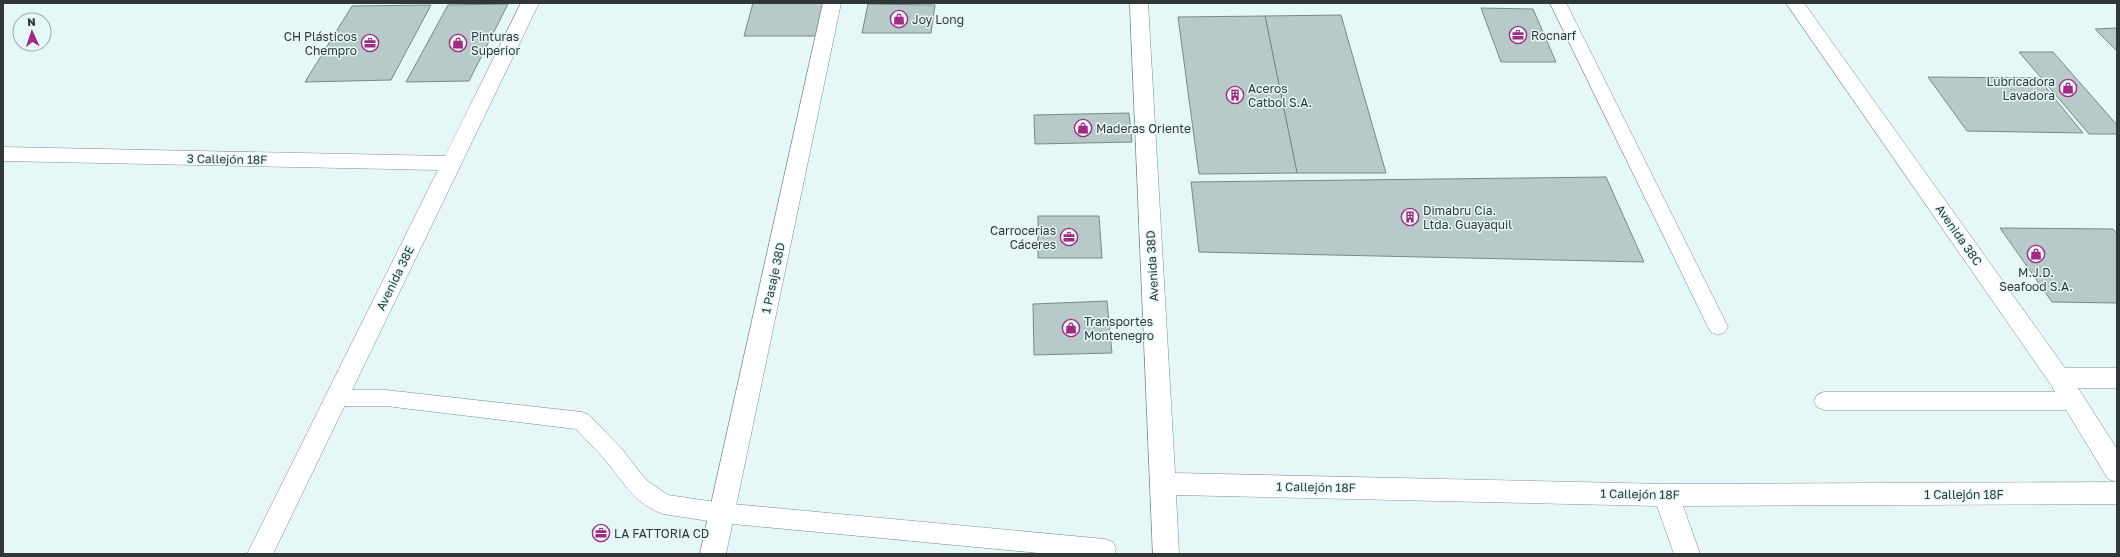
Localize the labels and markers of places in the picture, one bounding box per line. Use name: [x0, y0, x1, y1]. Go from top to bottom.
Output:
shop icon: Joy Long: [889, 9, 909, 29]
place label: Joy Long: [912, 12, 964, 27]
office icon: Rocnarf: [1508, 25, 1528, 45]
place label: Rocnarf: [1531, 28, 1577, 43]
place label: CH Plásticos Chempro: [284, 29, 357, 58]
place label: Pinturas Superior: [471, 29, 520, 58]
office icon: CH Plásticos Chempro: [360, 33, 380, 53]
shop icon: Pinturas Superior: [448, 33, 468, 53]
place label: Lubricadora Lavadora: [1987, 74, 2055, 103]
shop icon: Lubricadora Lavadora: [2058, 78, 2078, 98]
place label: Aceros Catbol S.A.: [1248, 81, 1312, 110]
building icon: Aceros Catbol S.A.: [1225, 85, 1245, 105]
shop icon: Maderas Oriente: [1073, 118, 1093, 138]
place label: Maderas Oriente: [1096, 121, 1191, 136]
place label: Dimabru Cia. Ltda. Guayaquil: [1423, 203, 1512, 232]
building icon: Dimabru Cia. Ltda. Guayaquil: [1400, 207, 1420, 227]
place label: Carrocerias Cáceres: [990, 223, 1056, 252]
office icon: Carrocerias Cáceres: [1059, 227, 1079, 247]
shop icon: M.J.D. Seafood S.A.: [2026, 244, 2046, 264]
place label: M.J.D. Seafood S.A.: [1999, 265, 2073, 294]
place label: Transportes Montenegro: [1084, 314, 1154, 343]
shop icon: Transportes Montenegro: [1061, 318, 1081, 338]
office icon: LA FATTORIA CD: [591, 523, 611, 543]
place label: LA FATTORIA CD: [614, 526, 709, 541]

